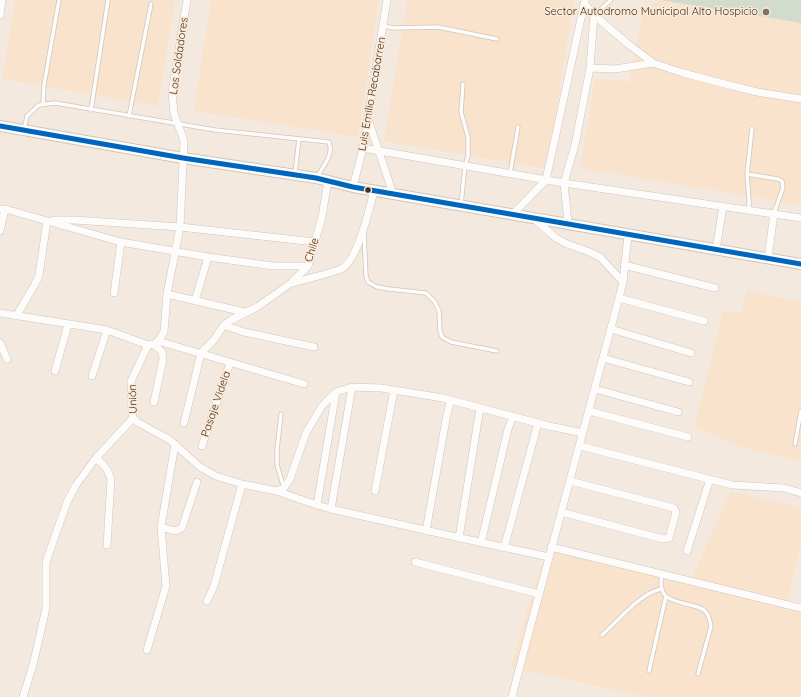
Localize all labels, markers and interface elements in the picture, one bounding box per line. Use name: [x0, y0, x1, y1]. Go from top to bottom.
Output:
place label: Sector Autodromo Municipal Alto Hospicio: [544, 5, 758, 19]
marker: Sector Autodromo Municipal Alto Hospicio: [761, 7, 771, 17]
street label: Los Soldadores: [167, 17, 191, 95]
street label: Luis Emilio Recabarren: [355, 36, 389, 152]
unlabelled marker: [363, 185, 373, 195]
street label: Chile: [302, 236, 322, 264]
street label: Pasaje Videla: [199, 369, 233, 439]
street label: Unión: [126, 384, 140, 414]

